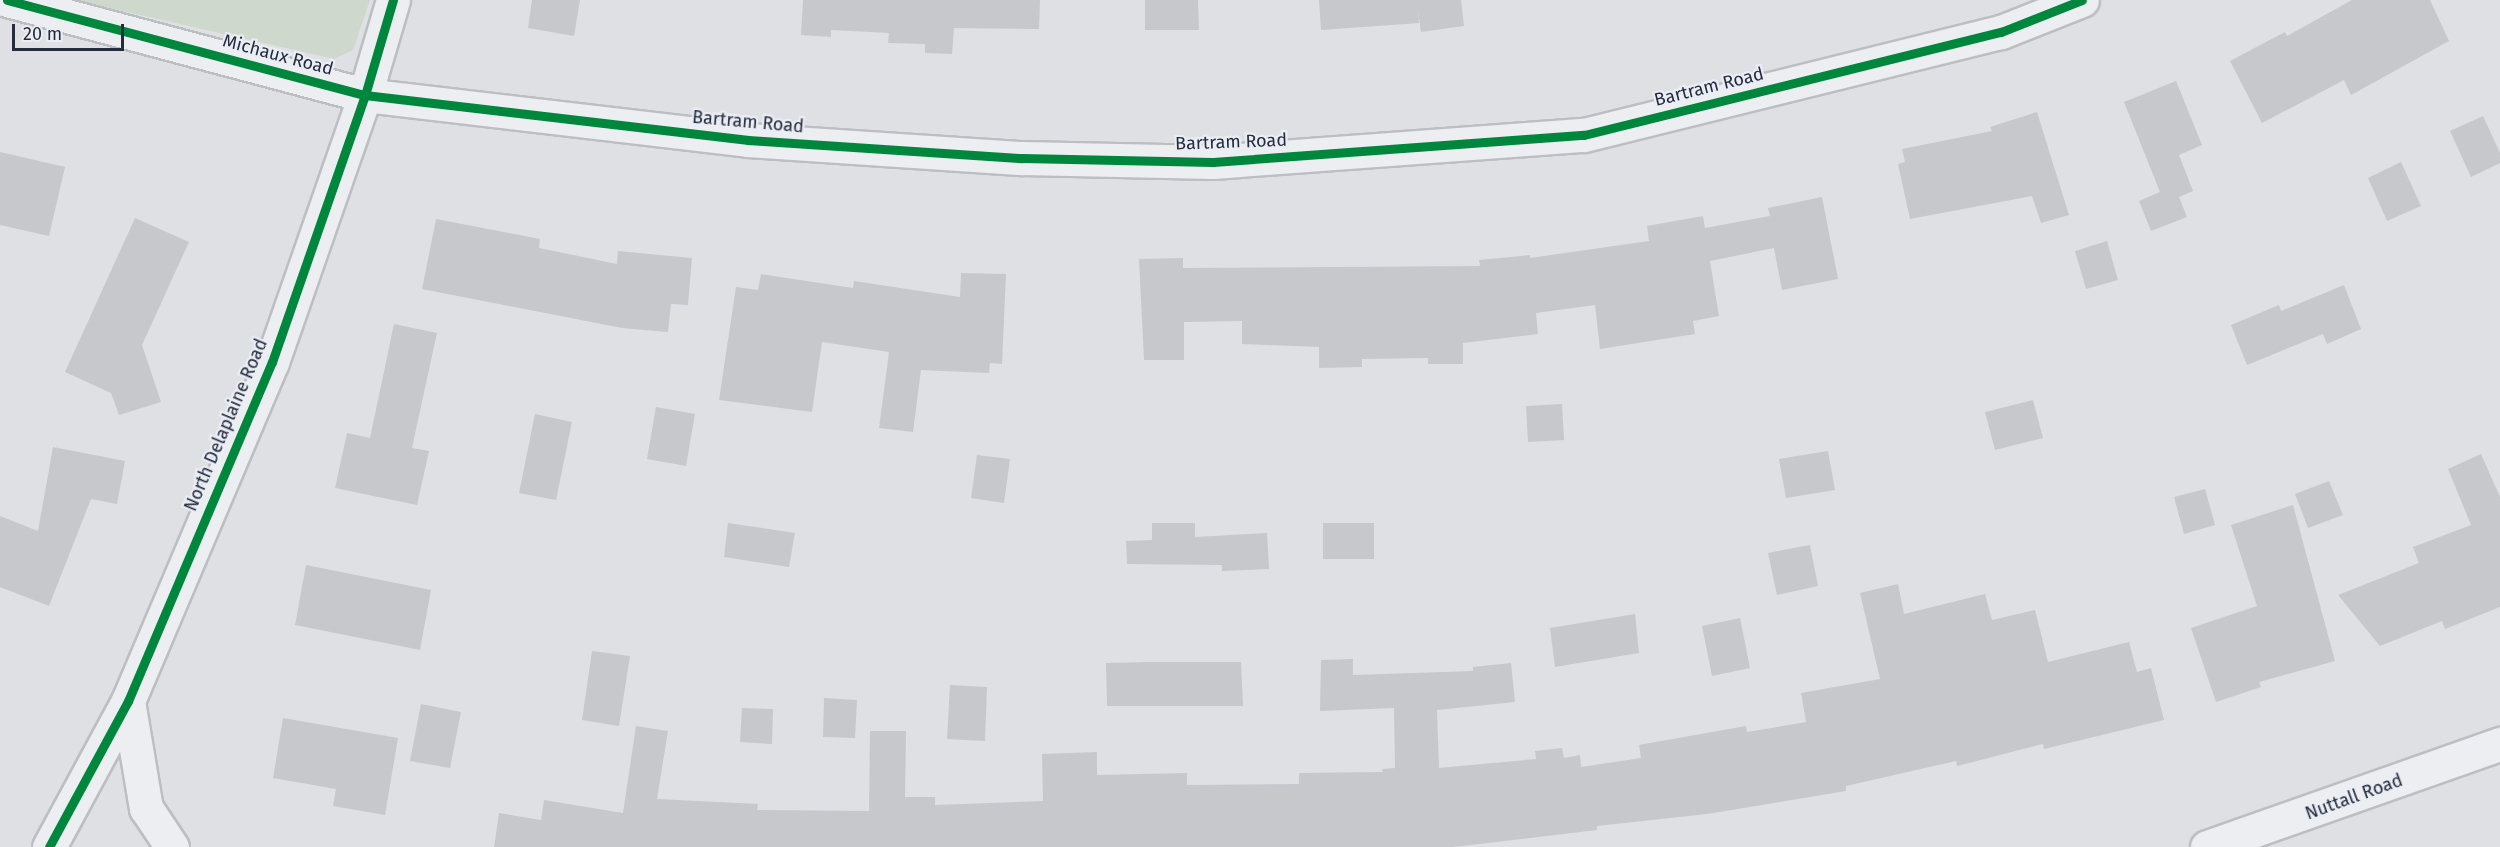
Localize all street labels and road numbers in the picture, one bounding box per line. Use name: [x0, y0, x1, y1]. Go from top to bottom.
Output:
street label: Michaux Road: [220, 30, 336, 80]
street label: Bartram Road: [1652, 63, 1766, 111]
street label: Bartram Road: [691, 106, 805, 138]
street label: Bartram Road: [1175, 129, 1287, 155]
street label: North Delaplaine Road: [180, 335, 272, 515]
street label: Nuttall Road: [2302, 769, 2406, 825]

